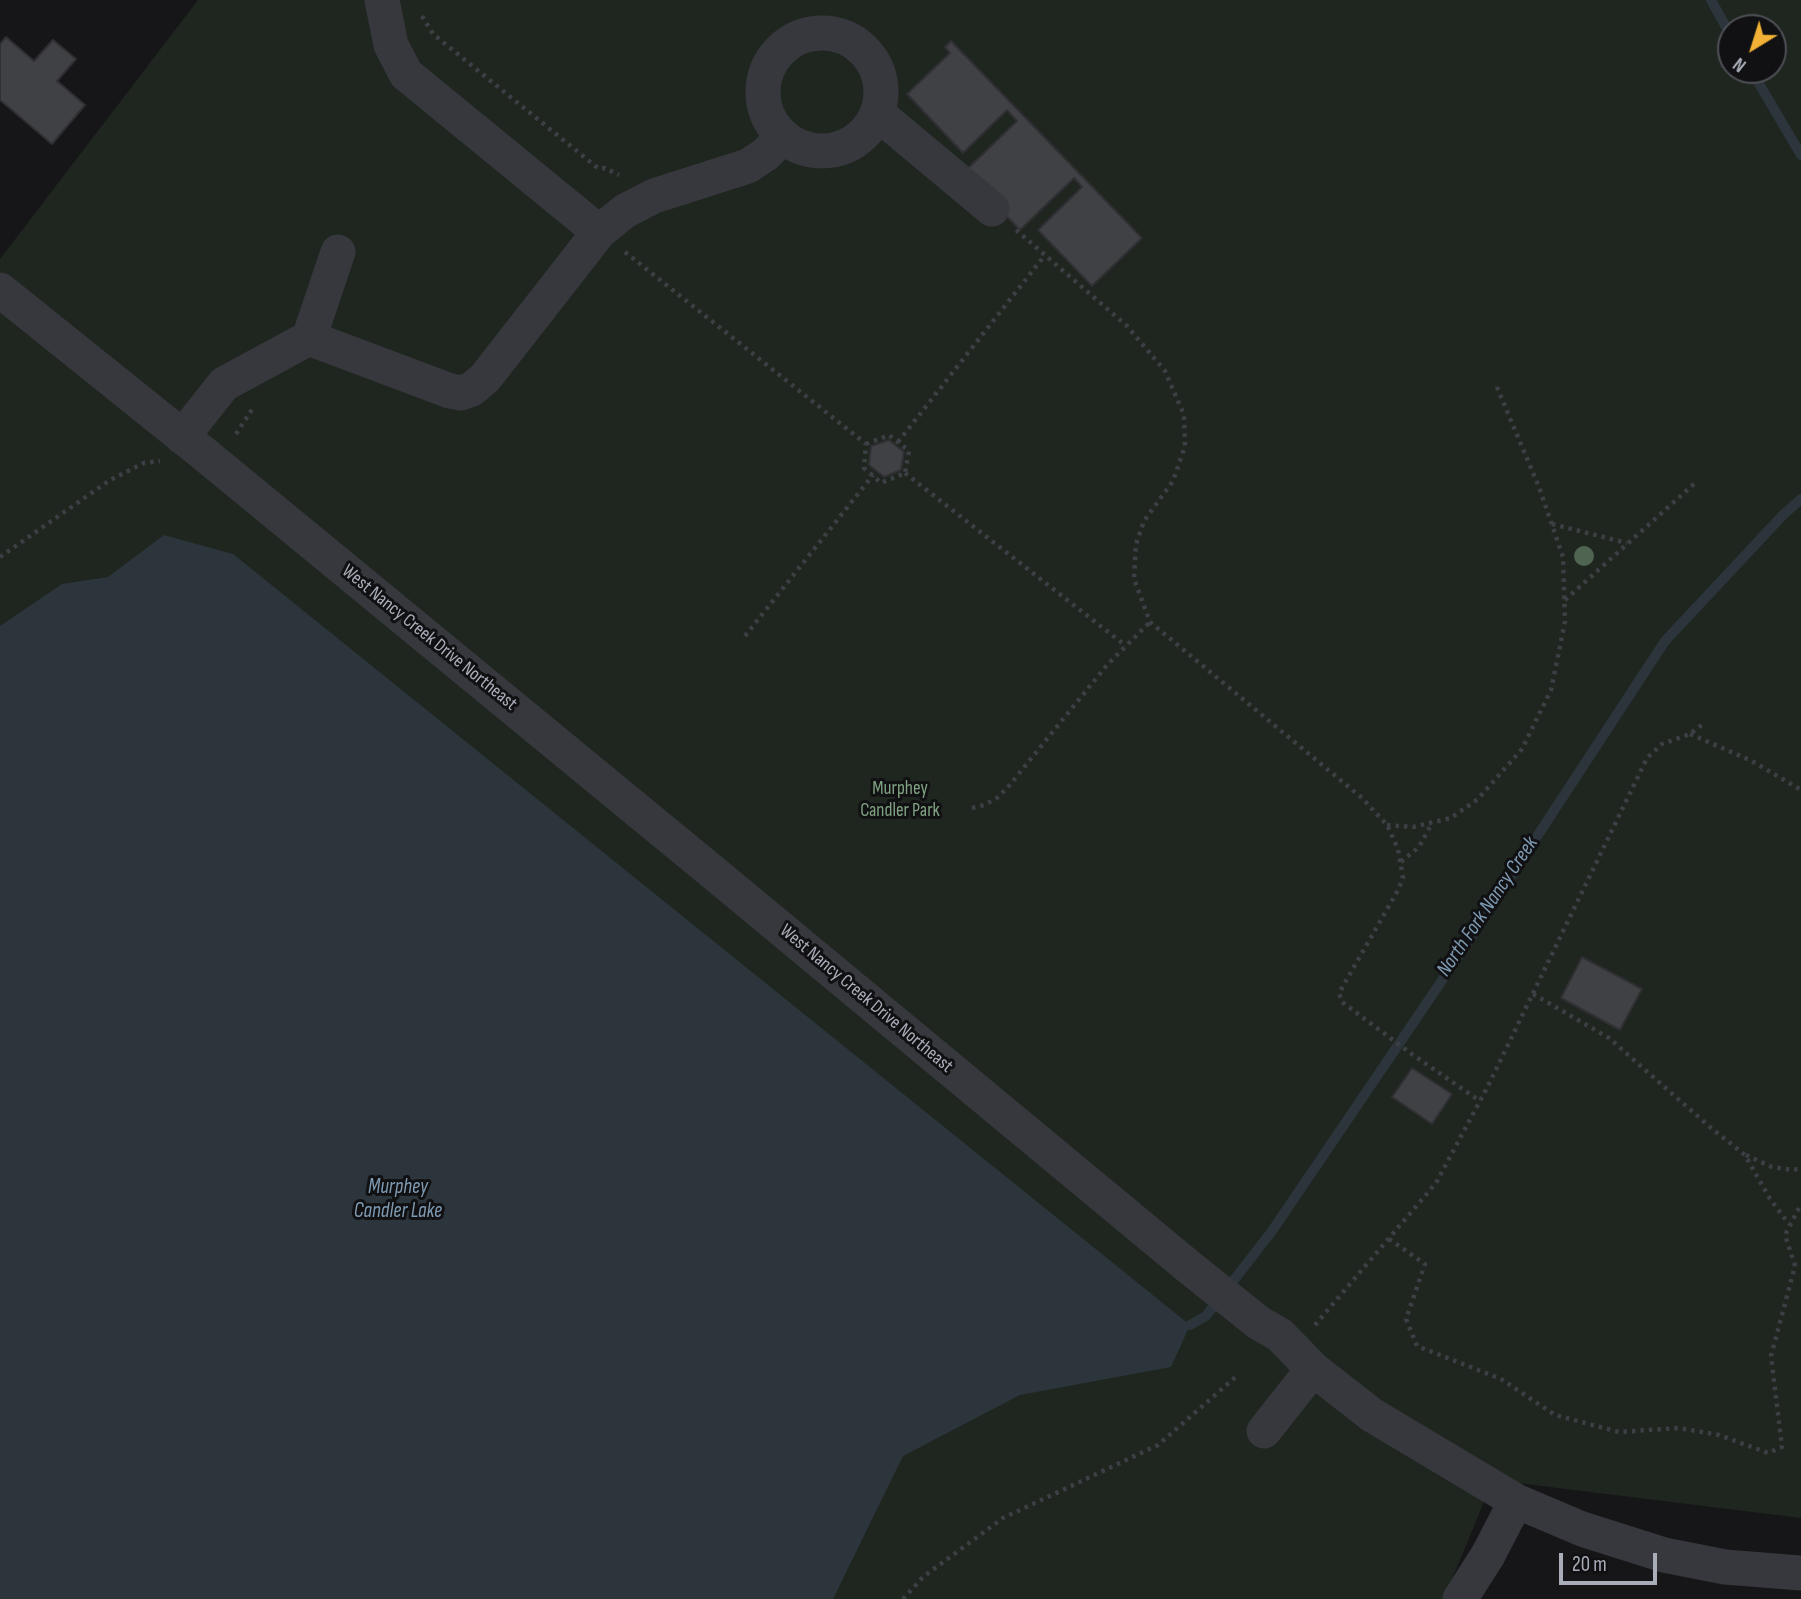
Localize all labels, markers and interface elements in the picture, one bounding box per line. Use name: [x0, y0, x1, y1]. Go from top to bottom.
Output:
north arrow: [1717, 14, 1787, 84]
text: N: [1729, 52, 1751, 77]
street label: West Nancy Creek Drive Northeast: [337, 560, 521, 716]
park label: Murphey Candler Park: [860, 778, 940, 822]
water label: North Fork Nancy Creek: [1432, 832, 1544, 982]
street label: West Nancy Creek Drive Northeast: [775, 920, 957, 1078]
water label: Murphey Candler Lake: [354, 1175, 442, 1225]
scale bar: [1563, 1540, 1661, 1584]
text: 20 m: [1572, 1552, 1607, 1577]

